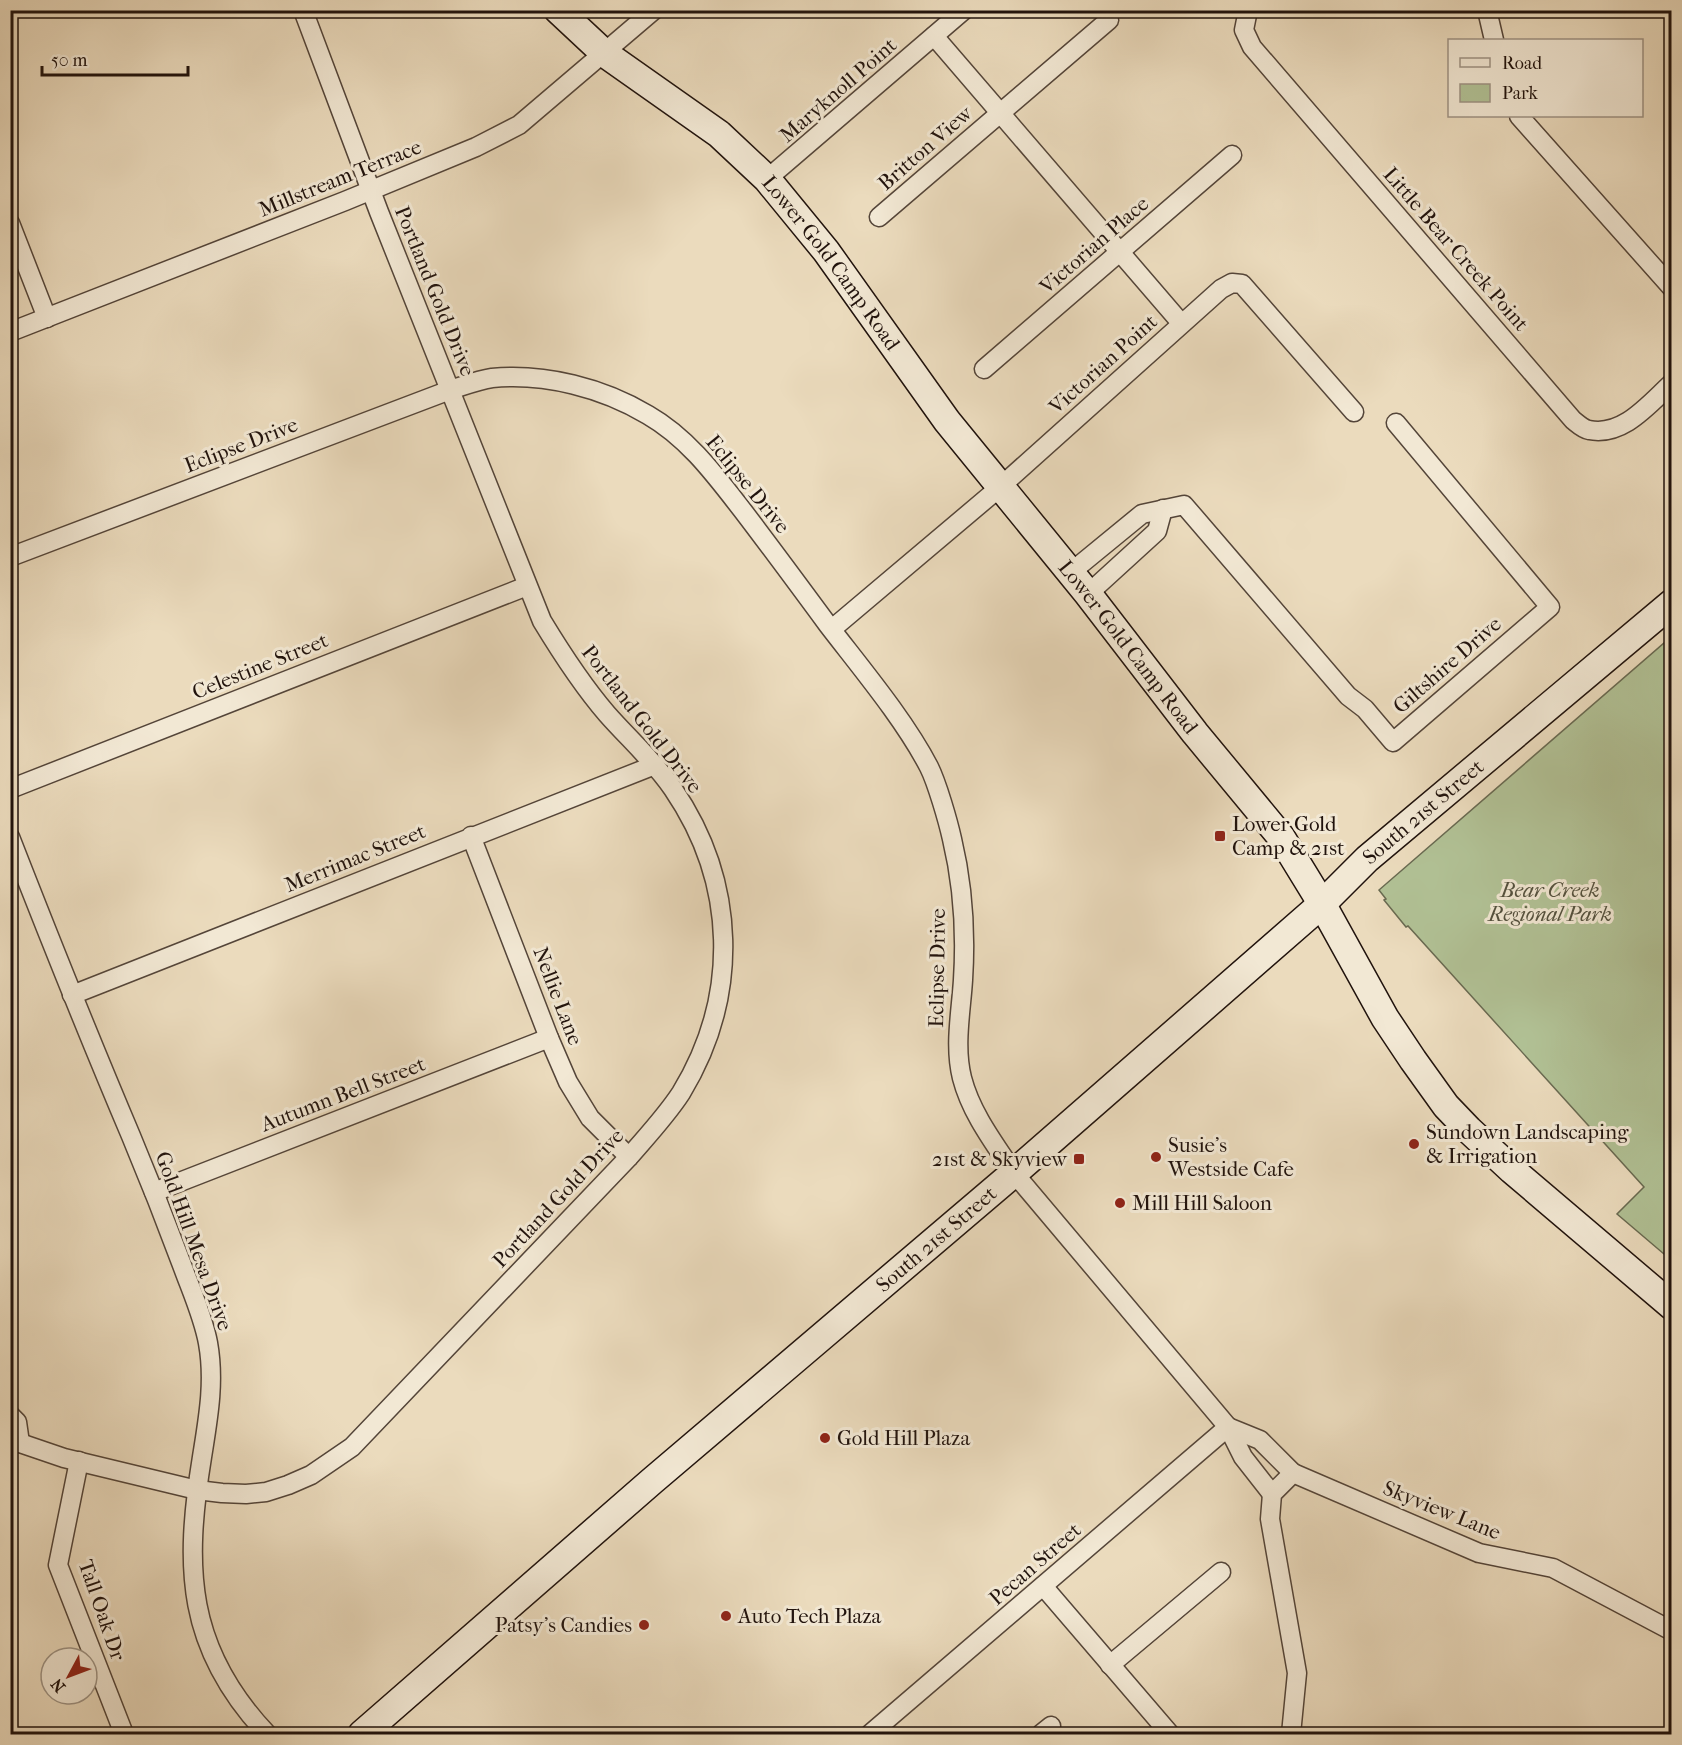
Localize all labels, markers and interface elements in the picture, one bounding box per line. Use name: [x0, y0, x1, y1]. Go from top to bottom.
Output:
street label: Maryknoll Point: [775, 32, 902, 147]
scale bar: [42, 39, 188, 77]
legend: [1448, 39, 1643, 117]
text: 50 m: [51, 50, 88, 71]
text: Road: [1502, 53, 1542, 74]
text: Park: [1502, 83, 1539, 104]
street label: Britton View: [873, 100, 978, 195]
street label: Millstream Terrace: [255, 134, 425, 222]
street label: Little Bear Creek Point: [1378, 162, 1534, 336]
street label: Lower Gold Camp Road: [757, 171, 905, 355]
street label: Victorian Place: [1034, 191, 1153, 299]
street label: Portland Gold Drive: [390, 203, 480, 379]
street label: Victorian Point: [1043, 309, 1162, 419]
street label: Eclipse Drive: [181, 412, 301, 478]
street label: Eclipse Drive: [701, 430, 795, 538]
street label: Lower Gold Camp Road: [1053, 555, 1203, 739]
street label: Giltshire Drive: [1388, 612, 1506, 718]
street label: Celestine Street: [189, 628, 332, 704]
street label: Portland Gold Drive: [577, 640, 707, 798]
street label: South 21st Street: [1358, 754, 1489, 869]
place label: Lower Gold Camp & 21st: [1232, 812, 1345, 860]
street label: Merrimac Street: [281, 819, 429, 897]
marker: Lower Gold Camp & 21st: [1213, 829, 1227, 843]
park label: Bear Creek Regional Park: [1486, 878, 1612, 926]
street label: Eclipse Drive: [924, 908, 950, 1028]
street label: Nellie Lane: [528, 943, 588, 1049]
street label: Autumn Bell Street: [256, 1051, 429, 1137]
place label: Sundown Landscaping & Irrigation: [1426, 1120, 1629, 1168]
street label: Portland Gold Drive: [487, 1124, 629, 1272]
place label: Susie's Westside Cafe: [1167, 1133, 1294, 1181]
marker: Sundown Landscaping & Irrigation: [1407, 1137, 1421, 1151]
place label: 21st & Skyview: [932, 1147, 1068, 1171]
street label: Gold Hill Mesa Drive: [150, 1148, 238, 1334]
marker: Susie's Westside Cafe: [1149, 1150, 1163, 1164]
marker: 21st & Skyview: [1072, 1152, 1086, 1166]
street label: South 21st Street: [871, 1181, 1002, 1297]
place label: Mill Hill Saloon: [1132, 1191, 1272, 1215]
marker: Mill Hill Saloon: [1113, 1196, 1127, 1210]
place label: Gold Hill Plaza: [837, 1426, 970, 1450]
marker: Gold Hill Plaza: [818, 1431, 832, 1445]
street label: Skyview Lane: [1380, 1476, 1504, 1544]
street label: Pecan Street: [984, 1517, 1086, 1610]
street label: Tall Oak Dr: [74, 1557, 130, 1664]
place label: Auto Tech Plaza: [737, 1604, 882, 1628]
marker: Auto Tech Plaza: [719, 1609, 733, 1623]
place label: Patsy's Candies: [495, 1613, 632, 1637]
marker: Patsy's Candies: [637, 1618, 651, 1632]
north arrow: [39, 1646, 99, 1706]
text: N: [46, 1674, 69, 1696]

